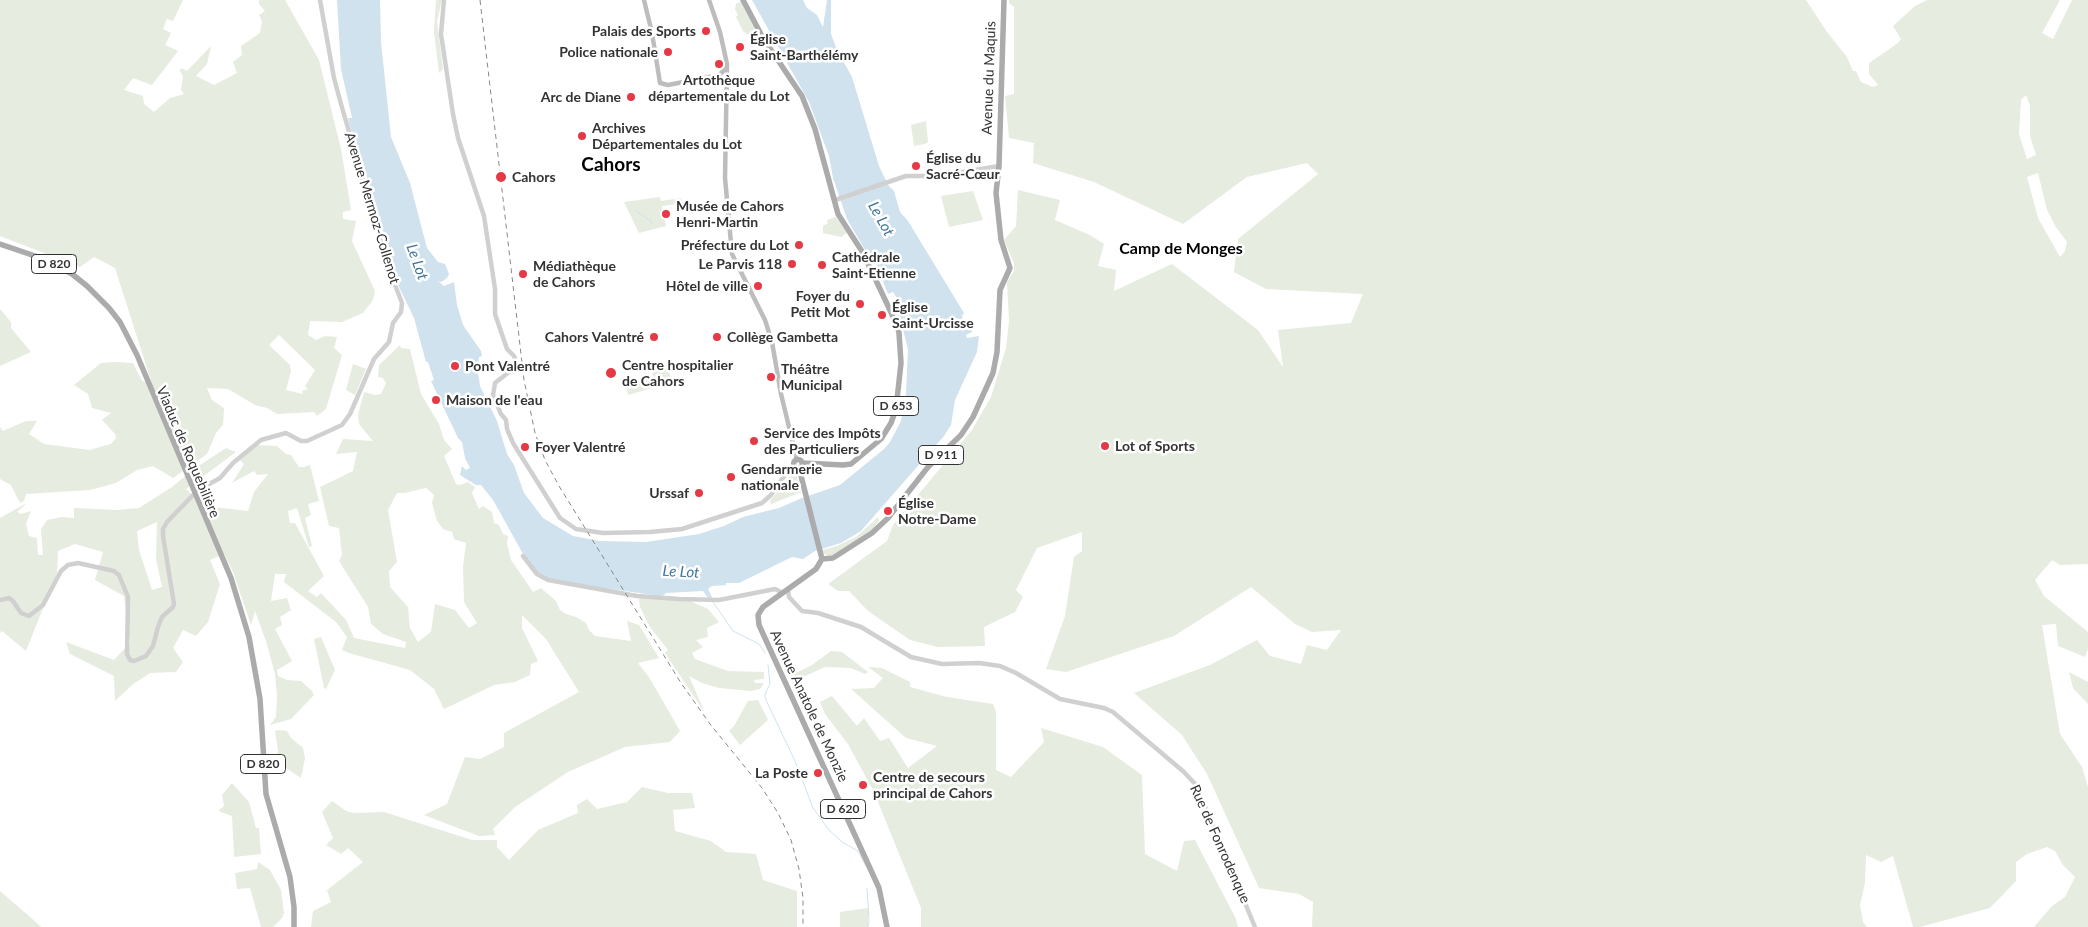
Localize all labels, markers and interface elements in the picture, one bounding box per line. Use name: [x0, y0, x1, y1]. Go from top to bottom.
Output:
street label: Avenue du Maquis: [979, 21, 999, 135]
place label: Palais des Sports: [592, 23, 696, 39]
marker: Palais des Sports: [700, 25, 712, 37]
place label: Église Saint-Barthélémy: [750, 31, 858, 64]
marker: Église Saint-Barthélémy: [734, 41, 746, 53]
place label: Police nationale: [559, 44, 658, 60]
marker: Police nationale: [662, 46, 674, 58]
marker: Artothèque départementale du Lot: [713, 58, 725, 70]
place label: Artothèque départementale du Lot: [648, 72, 790, 104]
place label: Arc de Diane: [541, 89, 621, 105]
marker: Arc de Diane: [625, 91, 637, 103]
place label: Archives Départementales du Lot: [592, 120, 742, 152]
street label: Avenue Mermoz-Collenot: [341, 130, 403, 286]
marker: Archives Départementales du Lot: [576, 130, 588, 142]
place label: Église du Sacré-Cœur: [926, 150, 1000, 182]
district label: Cahors: [581, 154, 641, 176]
marker: Église du Sacré-Cœur: [910, 160, 922, 172]
place label: Cahors: [512, 169, 556, 185]
marker: Cahors: [494, 170, 508, 184]
place label: Musée de Cahors Henri-Martin: [676, 198, 784, 230]
water label: Le Lot: [864, 199, 898, 239]
marker: Musée de Cahors Henri-Martin: [660, 208, 672, 220]
place label: Préfecture du Lot: [681, 237, 789, 253]
marker: Préfecture du Lot: [793, 239, 805, 251]
district label: Camp de Monges: [1119, 239, 1243, 259]
water label: Le Lot: [402, 242, 432, 282]
place label: Cathédrale Saint-Etienne: [832, 249, 916, 282]
road number: D 820: [32, 254, 76, 274]
place label: Le Parvis 118: [699, 256, 782, 272]
place label: Médiathèque de Cahors: [533, 258, 616, 290]
marker: Le Parvis 118: [786, 258, 798, 270]
marker: Cathédrale Saint-Etienne: [816, 259, 828, 271]
marker: Médiathèque de Cahors: [517, 268, 529, 280]
place label: Hôtel de ville: [666, 278, 748, 294]
marker: Hôtel de ville: [752, 280, 764, 292]
place label: Foyer du Petit Mot: [791, 288, 850, 321]
marker: Foyer du Petit Mot: [854, 298, 866, 310]
place label: Église Saint-Urcisse: [892, 299, 974, 332]
marker: Église Saint-Urcisse: [876, 309, 888, 321]
place label: Cahors Valentré: [545, 329, 644, 345]
place label: Collège Gambetta: [727, 329, 838, 345]
marker: Cahors Valentré: [648, 331, 660, 343]
marker: Collège Gambetta: [711, 331, 723, 343]
place label: Centre hospitalier de Cahors: [622, 357, 733, 390]
place label: Pont Valentré: [465, 358, 550, 374]
marker: Pont Valentré: [449, 360, 461, 372]
place label: Théâtre Municipal: [781, 361, 842, 394]
marker: Centre hospitalier de Cahors: [604, 366, 618, 380]
marker: Théâtre Municipal: [765, 371, 777, 383]
street label: Viaduc de Roquebilière: [153, 384, 223, 520]
place label: Maison de l'eau: [446, 392, 543, 408]
marker: Maison de l'eau: [430, 394, 442, 406]
road number: D 653: [874, 396, 918, 416]
place label: Service des Impôts des Particuliers: [764, 425, 881, 458]
marker: Service des Impôts des Particuliers: [748, 435, 760, 447]
place label: Lot of Sports: [1115, 438, 1195, 454]
place label: Foyer Valentré: [535, 439, 626, 455]
marker: Lot of Sports: [1099, 440, 1111, 452]
marker: Foyer Valentré: [519, 441, 531, 453]
road number: D 911: [918, 446, 964, 464]
place label: Gendarmerie nationale: [741, 461, 822, 494]
marker: Gendarmerie nationale: [725, 471, 737, 483]
place label: Urssaf: [649, 485, 689, 501]
marker: Urssaf: [693, 487, 705, 499]
place label: Église Notre-Dame: [898, 495, 976, 528]
marker: Église Notre-Dame: [882, 505, 894, 517]
water label: Le Lot: [662, 562, 700, 582]
street label: Avenue Anatole de Monzie: [766, 627, 852, 785]
road number: D 820: [240, 754, 286, 774]
place label: La Poste: [755, 765, 808, 781]
marker: La Poste: [812, 767, 824, 779]
place label: Centre de secours principal de Cahors: [873, 769, 992, 802]
marker: Centre de secours principal de Cahors: [857, 779, 869, 791]
street label: Rue de Fonrodenque: [1186, 782, 1254, 906]
road number: D 620: [820, 800, 866, 819]

